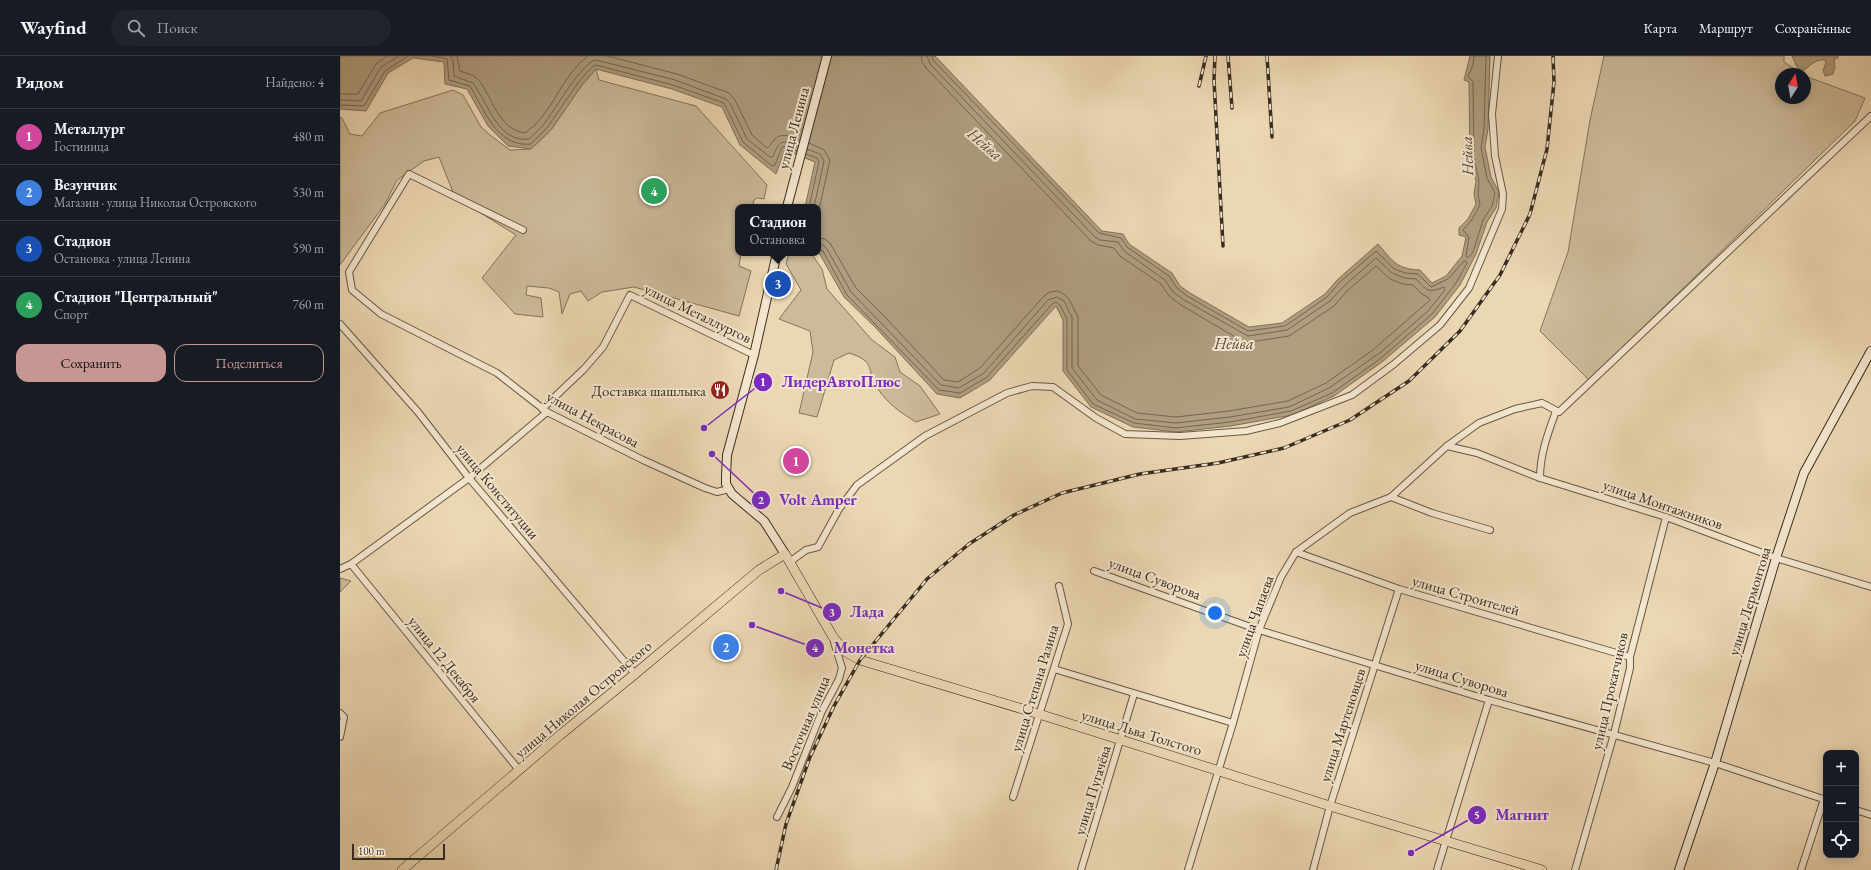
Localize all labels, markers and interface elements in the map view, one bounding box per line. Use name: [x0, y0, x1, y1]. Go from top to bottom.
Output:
search box: [111, 10, 391, 46]
text: Wayfind: [20, 15, 87, 40]
icon: search: [125, 17, 147, 39]
text: Поиск: [157, 18, 198, 37]
text: Карта: [1644, 19, 1677, 37]
text: Маршрут: [1699, 19, 1753, 37]
text: Сохранённые: [1775, 19, 1851, 37]
north arrow: [1775, 68, 1811, 104]
text: Рядом: [16, 71, 64, 93]
text: Найдено: 4: [265, 74, 324, 91]
street label: улица Ленина: [773, 85, 813, 171]
text: Металлург: [54, 119, 125, 138]
water label: Нейва: [962, 122, 1007, 165]
text: 1: [26, 128, 32, 145]
text: 480 m: [293, 128, 324, 145]
water label: Нейва: [1456, 136, 1478, 177]
text: Гостиница: [54, 138, 109, 155]
text: Везунчик: [54, 175, 117, 194]
pin: 4: [641, 176, 667, 206]
text: 2: [26, 184, 32, 201]
text: 530 m: [293, 184, 324, 201]
text: Магазин · улица Николая Островского: [54, 194, 257, 211]
popup: [735, 204, 821, 256]
text: Стадион: [750, 212, 806, 231]
text: Стадион: [54, 231, 111, 250]
text: Остановка: [750, 231, 805, 248]
text: 3: [26, 240, 32, 257]
text: 590 m: [293, 240, 324, 257]
text: Остановка · улица Ленина: [54, 250, 190, 267]
pin: 3: [765, 269, 791, 299]
street label: улица Металлургов: [641, 279, 755, 347]
text: Стадион "Центральный": [54, 287, 218, 306]
text: 4: [26, 296, 32, 313]
text: 760 m: [293, 296, 324, 313]
text: Спорт: [54, 306, 88, 323]
water label: Нейва: [1213, 333, 1254, 354]
button: Сохранить: [16, 344, 166, 382]
button: Поделиться: [174, 344, 324, 382]
callout: ЛидерАвтоПлюс: [753, 368, 908, 396]
text: ЛидерАвтоПлюс: [781, 371, 901, 392]
text: 1: [760, 374, 766, 390]
restaurant icon: Доставка шашлыка: [709, 379, 731, 401]
place label: Доставка шашлыка: [591, 381, 706, 400]
street label: улица Некрасова: [543, 387, 643, 451]
street label: улица Конституции: [452, 439, 544, 543]
pin: 1: [783, 446, 809, 476]
street label: улица Монтажников: [1601, 475, 1725, 533]
callout: Volt Amper: [751, 486, 865, 514]
text: Volt Amper: [779, 489, 857, 510]
text: 2: [758, 492, 765, 508]
street label: улица Лермонтова: [1723, 544, 1775, 658]
street label: улица Суворова: [1106, 553, 1204, 603]
street label: улица Строителей: [1410, 571, 1522, 619]
street label: улица Чапаева: [1230, 572, 1278, 660]
callout: Лада: [822, 598, 893, 626]
text: Лада: [850, 601, 885, 622]
your location: [1205, 603, 1225, 623]
text: 3: [829, 604, 835, 620]
street label: улица 12 Декабря: [404, 612, 486, 706]
street label: улица Степана Разина: [1006, 622, 1062, 754]
street label: улица Прокатчиков: [1586, 630, 1632, 752]
pin: 2: [713, 632, 739, 662]
callout: Монетка: [805, 634, 902, 662]
street label: улица Николая Островского: [511, 636, 655, 762]
text: Монетка: [833, 637, 896, 658]
text: 4: [812, 640, 819, 656]
street label: улица Суворова: [1413, 655, 1511, 701]
street label: улица Мартеновцев: [1315, 666, 1369, 784]
street label: Восточная улица: [776, 673, 834, 773]
street label: улица Льва Толстого: [1079, 705, 1205, 759]
street label: улица Пугачёва: [1069, 743, 1115, 837]
map controls: [1823, 750, 1859, 858]
button: +: [1823, 750, 1859, 786]
button: −: [1823, 786, 1859, 822]
callout: Магнит: [1467, 801, 1557, 829]
text: Магнит: [1495, 804, 1550, 825]
text: 5: [1474, 807, 1480, 823]
button: locate: [1823, 822, 1859, 858]
scale bar: [352, 842, 445, 861]
text: 100 m: [358, 844, 385, 858]

